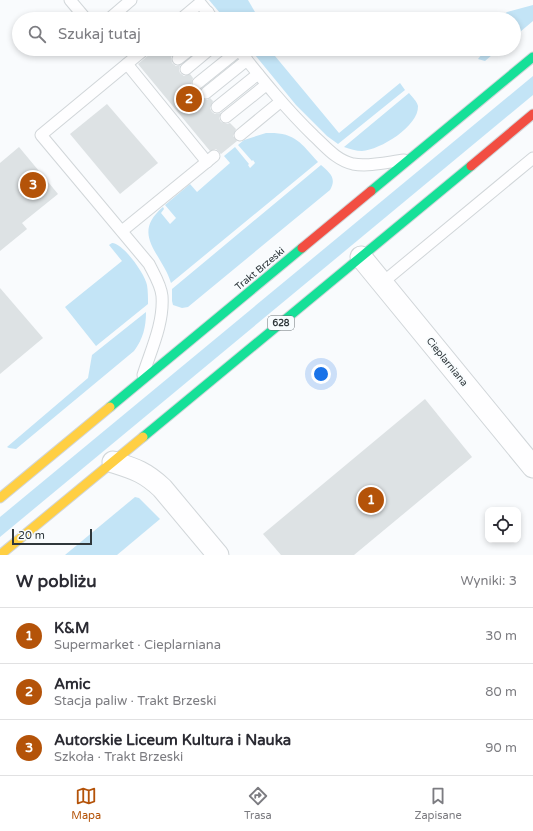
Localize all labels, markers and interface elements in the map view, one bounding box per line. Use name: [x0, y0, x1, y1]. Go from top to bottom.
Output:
search box: [12, 12, 521, 56]
icon: search: [26, 23, 48, 45]
text: Szukaj tutaj: [58, 25, 141, 43]
pin: 2: [176, 84, 202, 114]
pin: 3: [20, 170, 46, 200]
street label: Trakt Brzeski: [233, 245, 287, 293]
road number: 628: [268, 316, 294, 330]
street label: Cieplarniana: [424, 335, 470, 389]
your location: [311, 364, 331, 384]
pin: 1: [358, 485, 384, 515]
map controls: [485, 507, 521, 543]
button: locate: [485, 507, 521, 543]
scale bar: [12, 527, 92, 546]
text: 20 m: [18, 529, 45, 542]
text: W pobliżu: [16, 571, 97, 592]
text: Wyniki: 3: [461, 573, 517, 589]
text: K&M: [54, 619, 90, 637]
text: 1: [25, 628, 33, 644]
text: 30 m: [485, 628, 517, 644]
text: Supermarket · Cieplarniana: [54, 637, 221, 653]
text: Amic: [54, 675, 91, 693]
text: 2: [25, 684, 33, 700]
text: 80 m: [485, 684, 517, 700]
text: Stacja paliw · Trakt Brzeski: [54, 693, 216, 709]
text: Autorskie Liceum Kultura i Nauka: [54, 731, 291, 749]
text: 3: [25, 740, 33, 756]
text: 90 m: [485, 740, 517, 756]
text: Szkoła · Trakt Brzeski: [54, 749, 183, 765]
tab: Mapa: [71, 785, 101, 822]
tab: Trasa: [244, 785, 272, 822]
tab: Zapisane: [414, 785, 462, 822]

